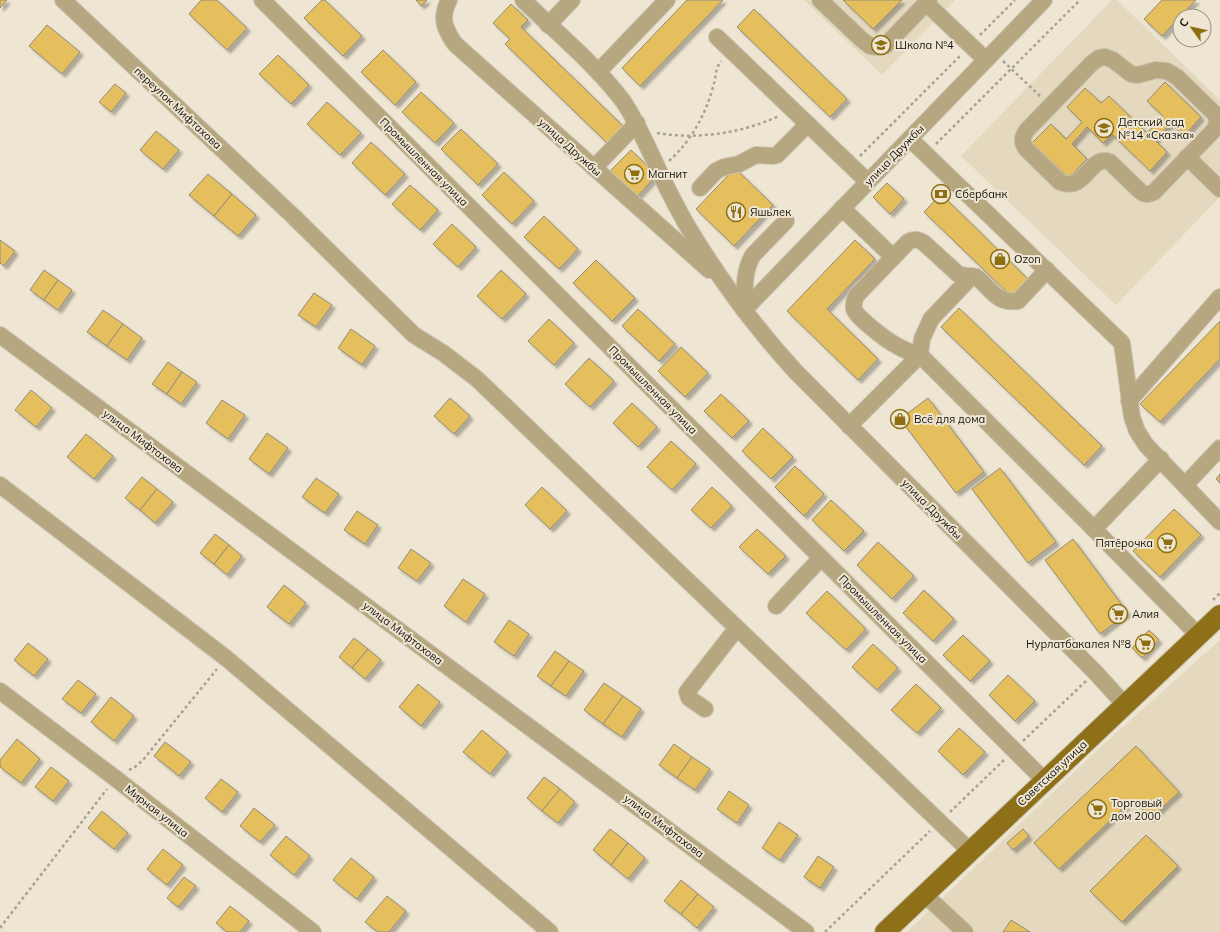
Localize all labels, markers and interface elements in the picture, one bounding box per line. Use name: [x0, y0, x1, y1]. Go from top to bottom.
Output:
north arrow: [1172, 8, 1212, 48]
text: С: [1176, 15, 1192, 30]
school or university icon: Школа №4: [870, 34, 892, 56]
place label: Школа №4: [895, 38, 954, 52]
street label: переулок Мифтахова: [131, 64, 225, 152]
street label: Промышленная улица: [377, 115, 471, 209]
street label: улица Дружбы: [536, 115, 604, 179]
place label: Детский сад №14 «Сказка»: [1118, 115, 1194, 142]
school or university icon: Детский сад №14 «Сказка»: [1093, 117, 1115, 139]
street label: улица Дружбы: [861, 121, 927, 189]
supermarket icon: Магнит: [623, 163, 645, 185]
place label: Магнит: [648, 167, 687, 181]
bank icon: Сбербанк: [930, 183, 952, 205]
place label: Сбербанк: [955, 187, 1007, 201]
restaurant icon: Яшьлек: [725, 201, 747, 223]
place label: Яшьлек: [750, 205, 791, 219]
shop icon: Ozon: [989, 248, 1011, 270]
place label: Ozon: [1014, 252, 1041, 266]
street label: Промышленная улица: [606, 343, 700, 437]
street label: улица Мифтахова: [100, 406, 186, 476]
shop icon: Всё для дома: [889, 408, 911, 430]
place label: Всё для дома: [914, 412, 985, 426]
street label: улица Дружбы: [899, 476, 965, 542]
supermarket icon: Пятёрочка: [1156, 532, 1178, 554]
place label: Пятёрочка: [1096, 536, 1153, 550]
street label: Промышленная улица: [836, 572, 930, 666]
street label: улица Мифтахова: [360, 598, 446, 668]
supermarket icon: Алия: [1107, 603, 1129, 625]
place label: Алия: [1132, 607, 1159, 621]
supermarket icon: Нурлатбакалея №8: [1134, 633, 1156, 655]
place label: Нурлатбакалея №8: [1026, 637, 1131, 651]
street label: Советская улица: [1014, 737, 1090, 809]
street label: Мирная улица: [122, 782, 192, 840]
street label: улица Мифтахова: [621, 791, 707, 861]
place label: Торговый дом 2000: [1111, 796, 1162, 823]
supermarket icon: Торговый дом 2000: [1086, 798, 1108, 820]

